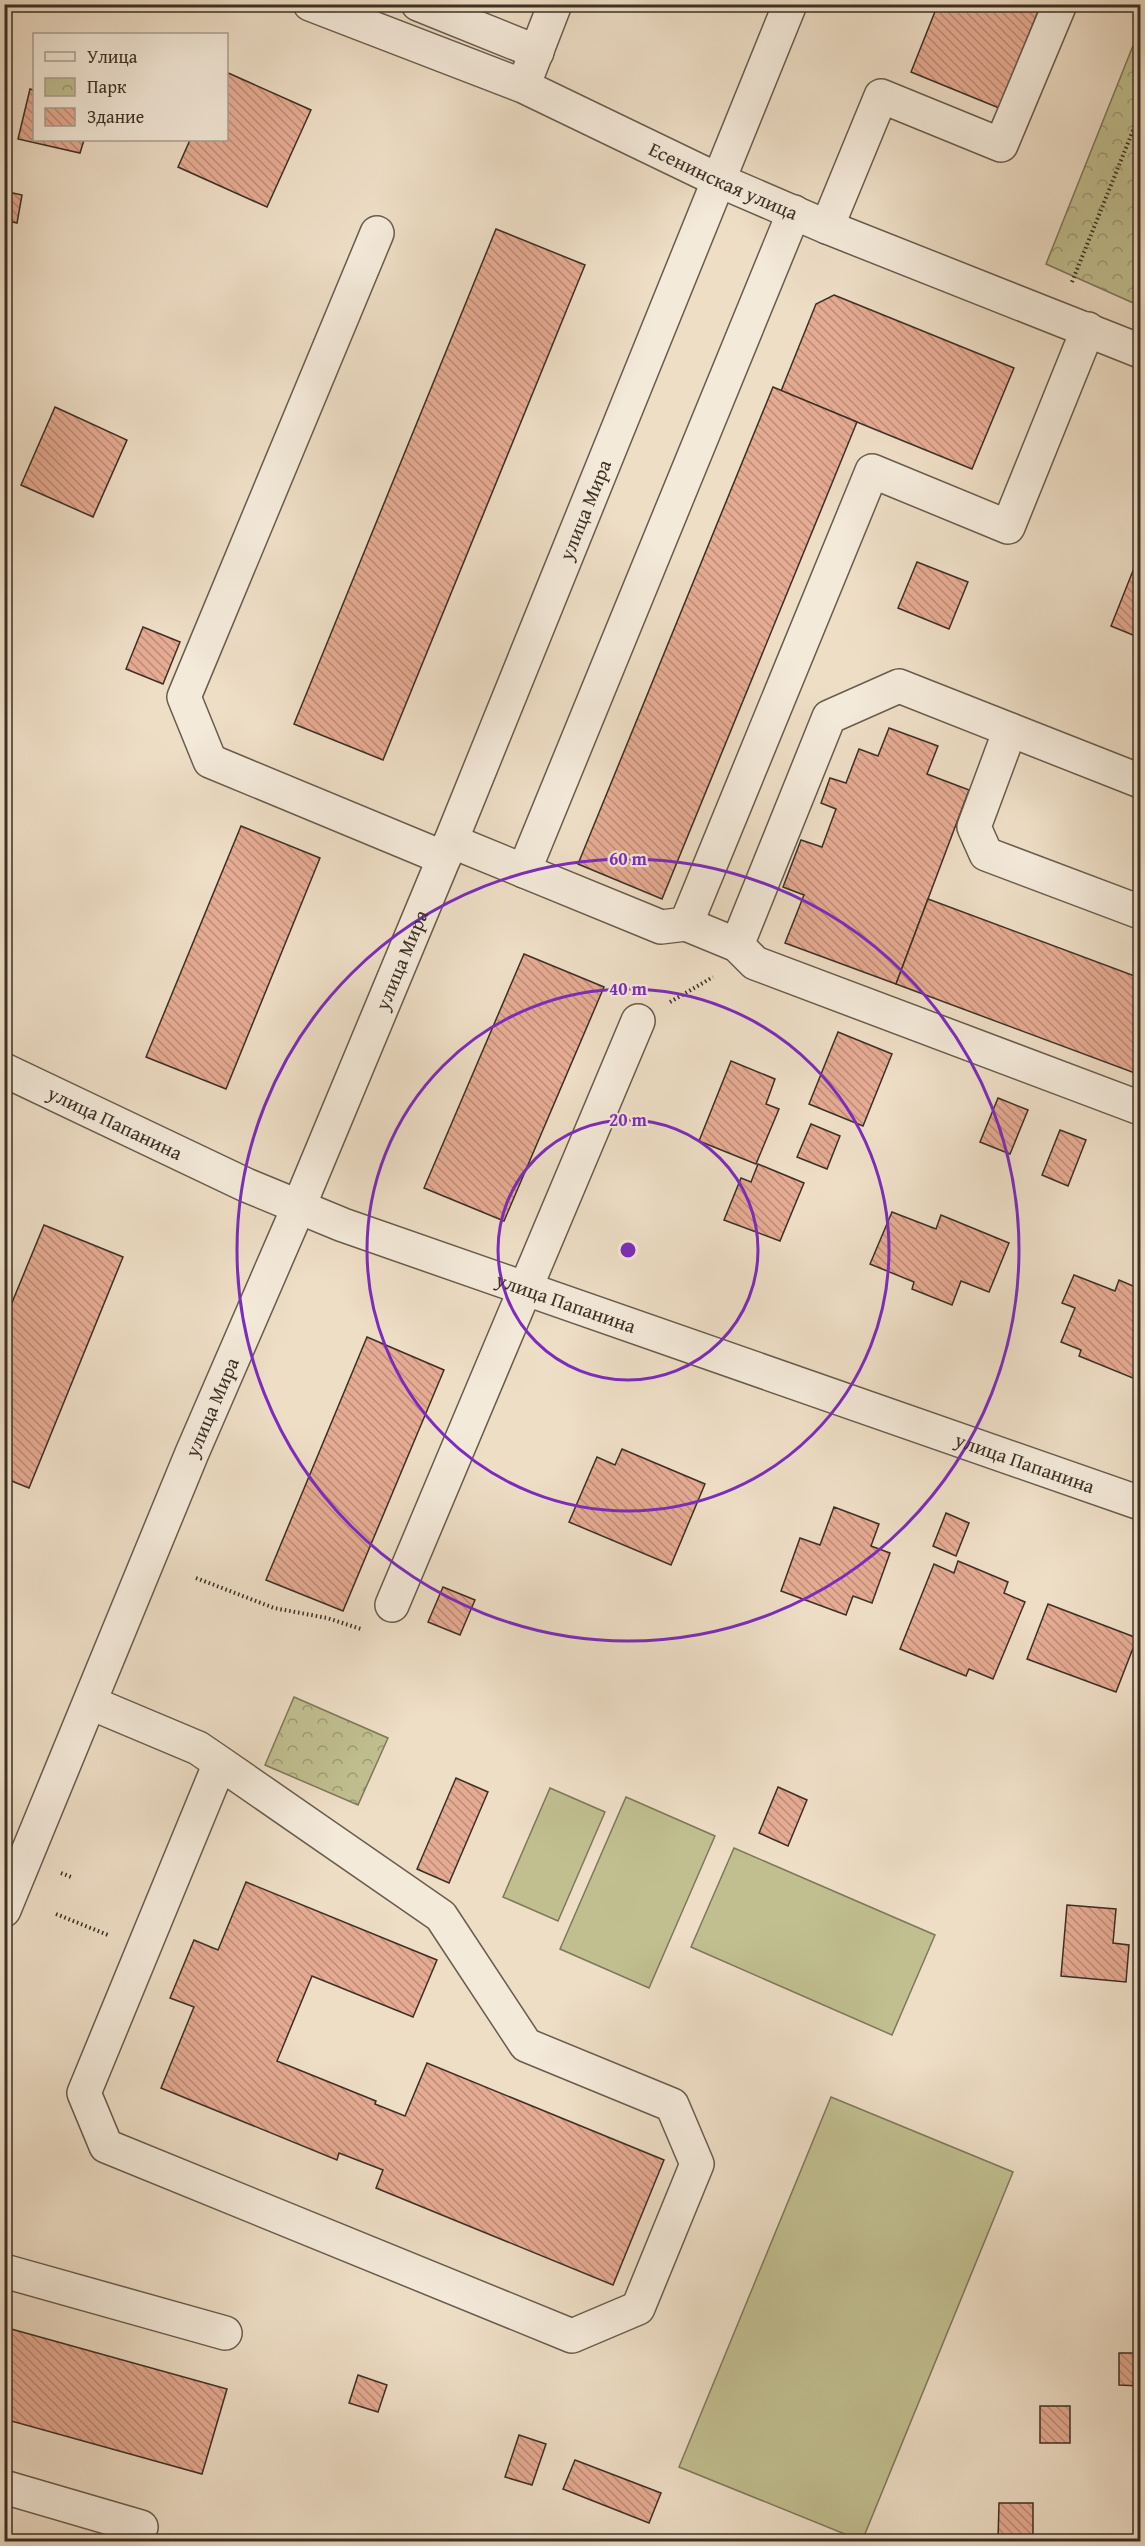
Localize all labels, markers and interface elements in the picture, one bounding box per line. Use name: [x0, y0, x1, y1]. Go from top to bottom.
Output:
legend: [33, 33, 228, 141]
text: Улица: [87, 43, 138, 70]
text: Парк: [87, 73, 127, 100]
text: Здание: [87, 103, 144, 130]
street label: Есенинская улица: [644, 134, 803, 227]
street label: улица Мира: [551, 454, 618, 565]
text: 60 m: [609, 845, 648, 872]
street label: улица Мира: [367, 905, 435, 1015]
text: 40 m: [609, 975, 648, 1002]
street label: улица Папанина: [42, 1077, 188, 1167]
text: 20 m: [609, 1106, 648, 1133]
centre of rings: [618, 1240, 638, 1260]
street label: улица Папанина: [491, 1264, 640, 1340]
street label: улица Мира: [177, 1352, 246, 1463]
street label: улица Папанина: [950, 1424, 1099, 1500]

